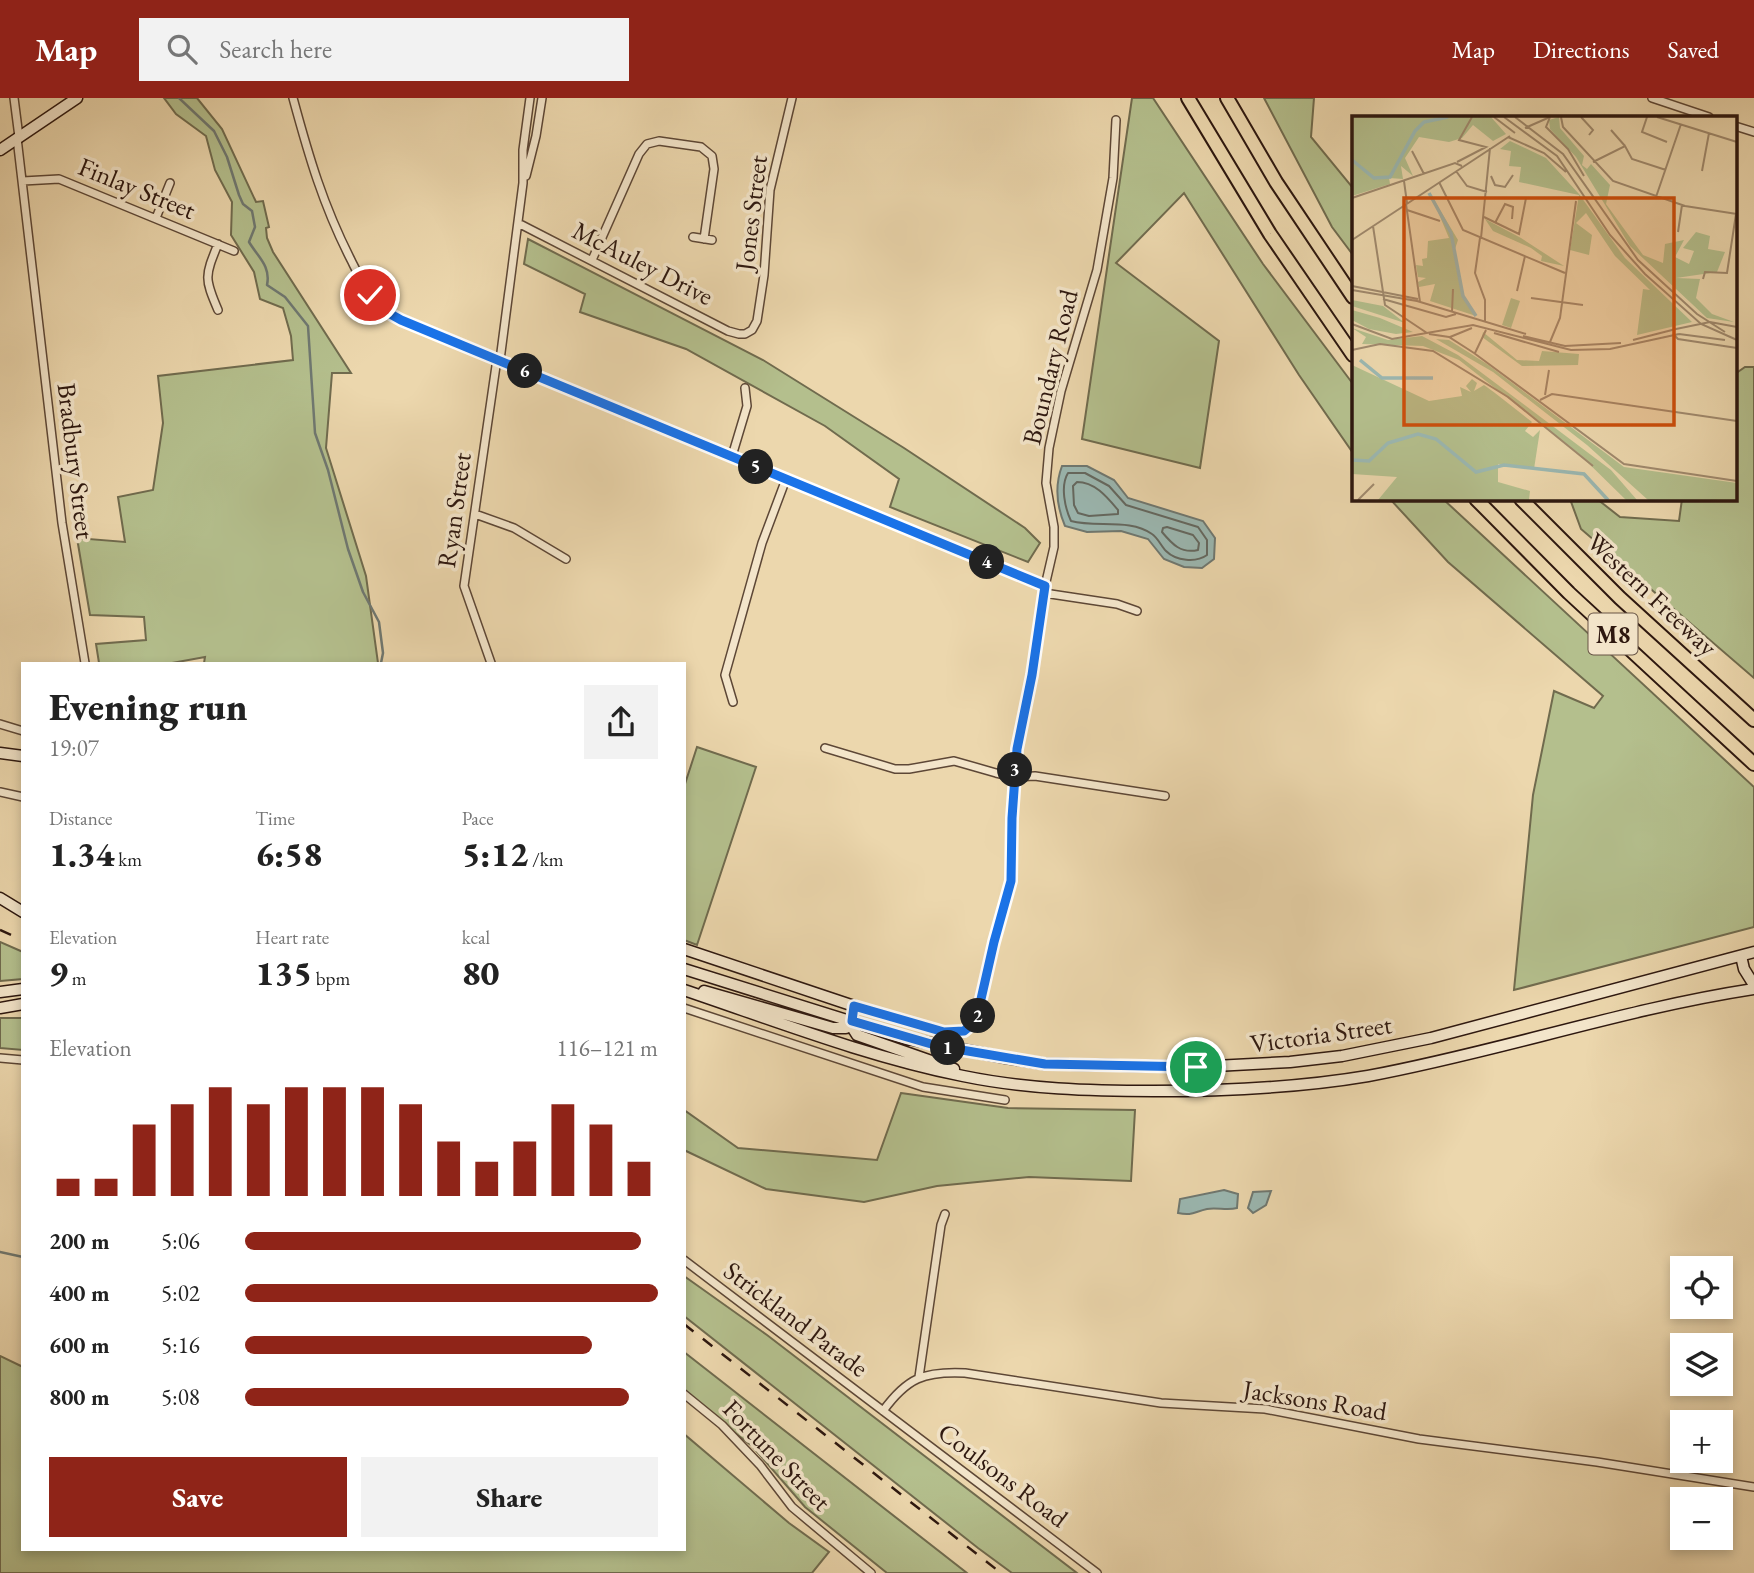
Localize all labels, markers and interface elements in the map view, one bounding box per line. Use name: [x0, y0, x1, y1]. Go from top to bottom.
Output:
search box: [139, 18, 629, 81]
text: Map: [35, 28, 97, 71]
icon: search: [163, 30, 201, 68]
text: Search here: [219, 32, 332, 66]
text: Map: [1452, 34, 1495, 65]
text: Directions: [1533, 34, 1630, 65]
text: Saved: [1668, 34, 1719, 65]
inset map: [1352, 116, 1736, 500]
street label: Finlay Street: [73, 149, 201, 227]
street label: Jones Street: [727, 153, 775, 275]
street label: McAuley Drive: [567, 213, 719, 313]
pin: [340, 265, 400, 325]
icon: check: [351, 276, 389, 314]
street label: Boundary Road: [1014, 285, 1086, 448]
pin: 6: [508, 354, 542, 388]
text: 6: [519, 358, 530, 383]
street label: Bradbury Street: [50, 381, 102, 541]
street label: Ryan Street: [429, 450, 479, 570]
pin: 5: [738, 450, 774, 484]
text: 5: [750, 454, 761, 479]
street label: Western Freeway: [1579, 525, 1725, 664]
pin: 4: [970, 545, 1004, 580]
text: 4: [981, 549, 992, 574]
road number: M8: [1588, 614, 1638, 654]
text: Evening run: [49, 682, 247, 731]
button: share: [584, 685, 658, 759]
text: 19:07: [49, 733, 99, 763]
pin: 3: [998, 752, 1032, 788]
text: 3: [1009, 757, 1020, 782]
text: Distance: [49, 806, 112, 831]
text: Time: [255, 806, 295, 831]
text: Pace: [462, 806, 494, 831]
text: 1.34: [49, 831, 115, 876]
text: 6:58: [255, 831, 322, 876]
text: 5:12: [462, 831, 528, 876]
text: km: [115, 847, 142, 872]
text: /km: [528, 847, 564, 872]
text: Elevation: [49, 925, 117, 950]
text: Heart rate: [255, 925, 329, 950]
text: kcal: [462, 925, 490, 950]
text: 9: [49, 950, 68, 995]
text: 135: [255, 950, 312, 995]
text: 80: [462, 950, 499, 995]
text: m: [68, 966, 87, 991]
text: bpm: [312, 966, 350, 991]
pin: 2: [960, 998, 996, 1034]
text: 2: [972, 1003, 983, 1028]
street label: Victoria Street: [1248, 1007, 1394, 1061]
pin: 1: [930, 1030, 965, 1066]
text: Elevation: [49, 1033, 132, 1063]
text: 116–121 m: [557, 1033, 658, 1063]
text: 1: [942, 1035, 953, 1060]
pin: [1166, 1037, 1226, 1097]
icon: arrive: [1177, 1048, 1215, 1086]
text: 200 m: [49, 1226, 110, 1256]
text: 5:06: [161, 1226, 200, 1256]
street label: Strickland Parade: [717, 1253, 875, 1385]
map controls: [1670, 1256, 1733, 1550]
button: locate: [1670, 1256, 1733, 1319]
text: 400 m: [49, 1278, 110, 1308]
text: 5:02: [161, 1278, 200, 1308]
text: 600 m: [49, 1330, 110, 1360]
text: 5:16: [161, 1330, 200, 1360]
button: layers: [1670, 1333, 1733, 1396]
street label: Jacksons Road: [1239, 1372, 1390, 1428]
text: 800 m: [49, 1382, 110, 1412]
text: 5:08: [161, 1382, 200, 1412]
street label: Fortune Street: [715, 1392, 839, 1518]
button: +: [1670, 1410, 1733, 1473]
street label: Coulsons Road: [931, 1415, 1076, 1536]
button: Save: [49, 1457, 347, 1537]
button: Share: [361, 1457, 658, 1537]
button: −: [1670, 1487, 1733, 1550]

